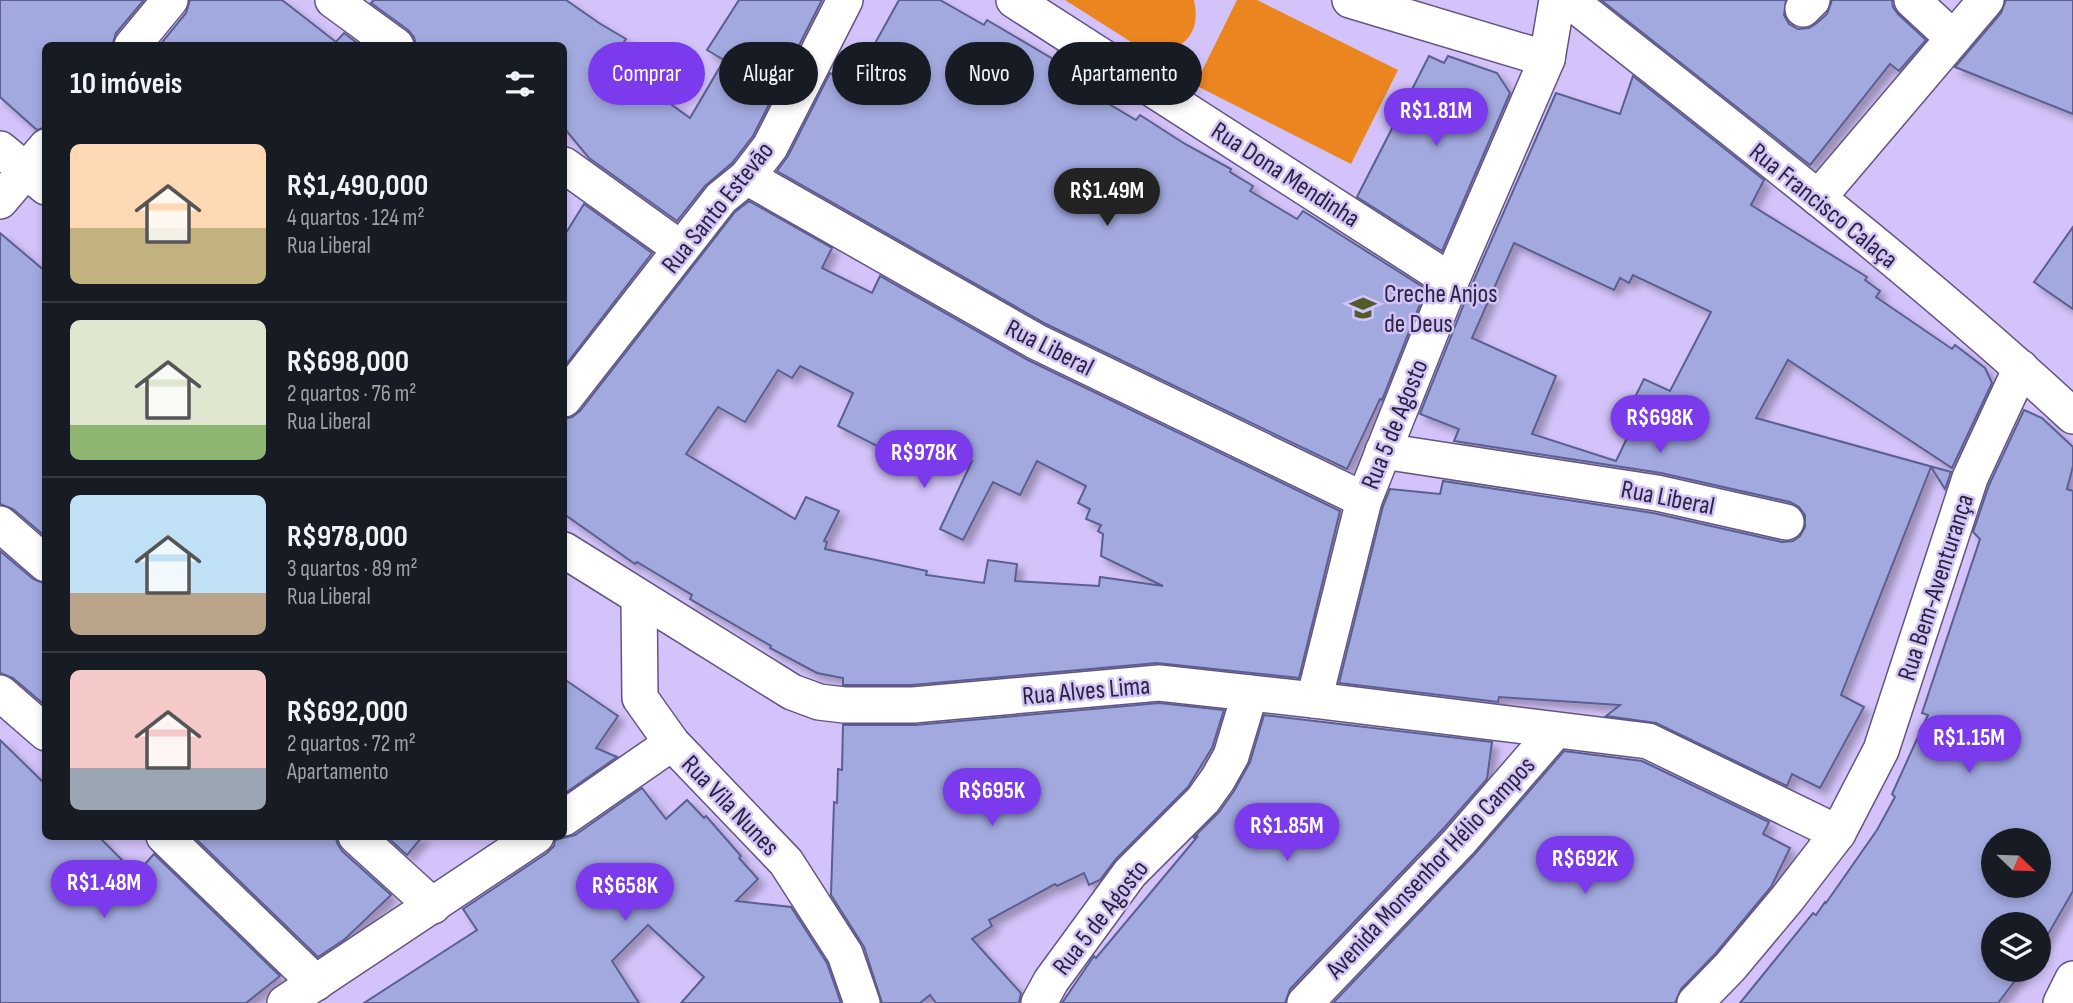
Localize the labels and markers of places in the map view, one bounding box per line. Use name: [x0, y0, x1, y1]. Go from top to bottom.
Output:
pin: R$1.81M: [1371, 88, 1501, 148]
pin: R$1.49M: [1042, 168, 1172, 228]
place label: Creche Anjos de Deus: [1384, 279, 1498, 340]
school or university icon: Creche Anjos de Deus: [1348, 293, 1378, 323]
pin: R$698K: [1603, 396, 1717, 455]
pin: R$978K: [867, 430, 981, 490]
pin: R$1.15M: [1904, 716, 2034, 775]
pin: R$695K: [935, 768, 1049, 828]
pin: R$1.85M: [1222, 804, 1352, 863]
pin: R$692K: [1528, 836, 1642, 896]
pin: R$1.48M: [39, 860, 169, 920]
pin: R$658K: [568, 864, 682, 923]

